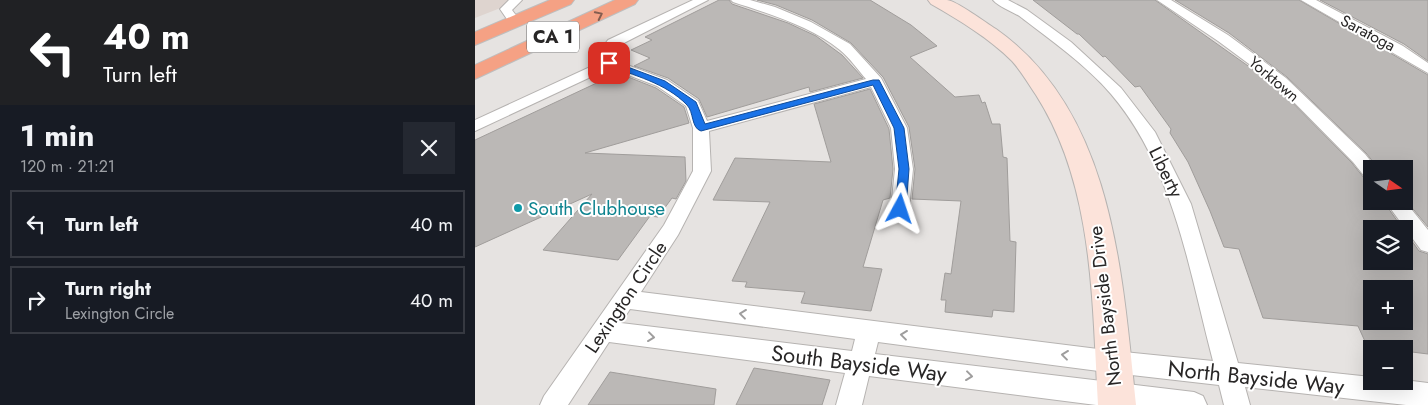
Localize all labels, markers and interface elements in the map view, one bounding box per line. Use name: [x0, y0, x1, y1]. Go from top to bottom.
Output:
street label: Saratoga: [1337, 9, 1399, 57]
one-way arrow: [594, 11, 603, 22]
text: 40 m: [103, 12, 190, 62]
icon: left: [20, 20, 85, 85]
road number: CA 1: [527, 22, 579, 52]
pin: [588, 42, 630, 84]
icon: arrive: [595, 49, 623, 77]
street label: Yorktown: [1244, 51, 1304, 107]
text: Turn left: [103, 58, 177, 90]
text: 1 min: [20, 114, 94, 157]
button: close: [403, 122, 455, 174]
street label: Liberty: [1142, 142, 1190, 203]
text: 120 m · 21:21: [20, 155, 115, 178]
north arrow: [1363, 160, 1413, 210]
map controls: [1363, 160, 1413, 390]
position arrow: [873, 182, 925, 234]
place label: South Clubhouse: [528, 195, 665, 222]
marker: South Clubhouse: [512, 202, 524, 214]
icon: left: [22, 210, 50, 238]
text: Turn left: [65, 211, 138, 238]
text: 40 m: [410, 211, 453, 238]
button: layers: [1363, 220, 1413, 270]
street label: North Bayside Drive: [1082, 224, 1128, 388]
street label: Lexington Circle: [579, 235, 674, 358]
text: Turn right: [65, 275, 151, 302]
button: +: [1363, 280, 1413, 330]
icon: right: [22, 286, 50, 314]
text: 40 m: [410, 287, 453, 314]
text: Lexington Circle: [65, 302, 174, 325]
one-way arrow: [739, 309, 747, 320]
one-way arrow: [900, 330, 908, 341]
one-way arrow: [648, 331, 656, 342]
street label: South Bayside Way: [770, 336, 949, 390]
button: −: [1363, 340, 1413, 390]
one-way arrow: [1061, 351, 1070, 361]
street label: North Bayside Way: [1166, 352, 1346, 402]
one-way arrow: [965, 370, 973, 381]

